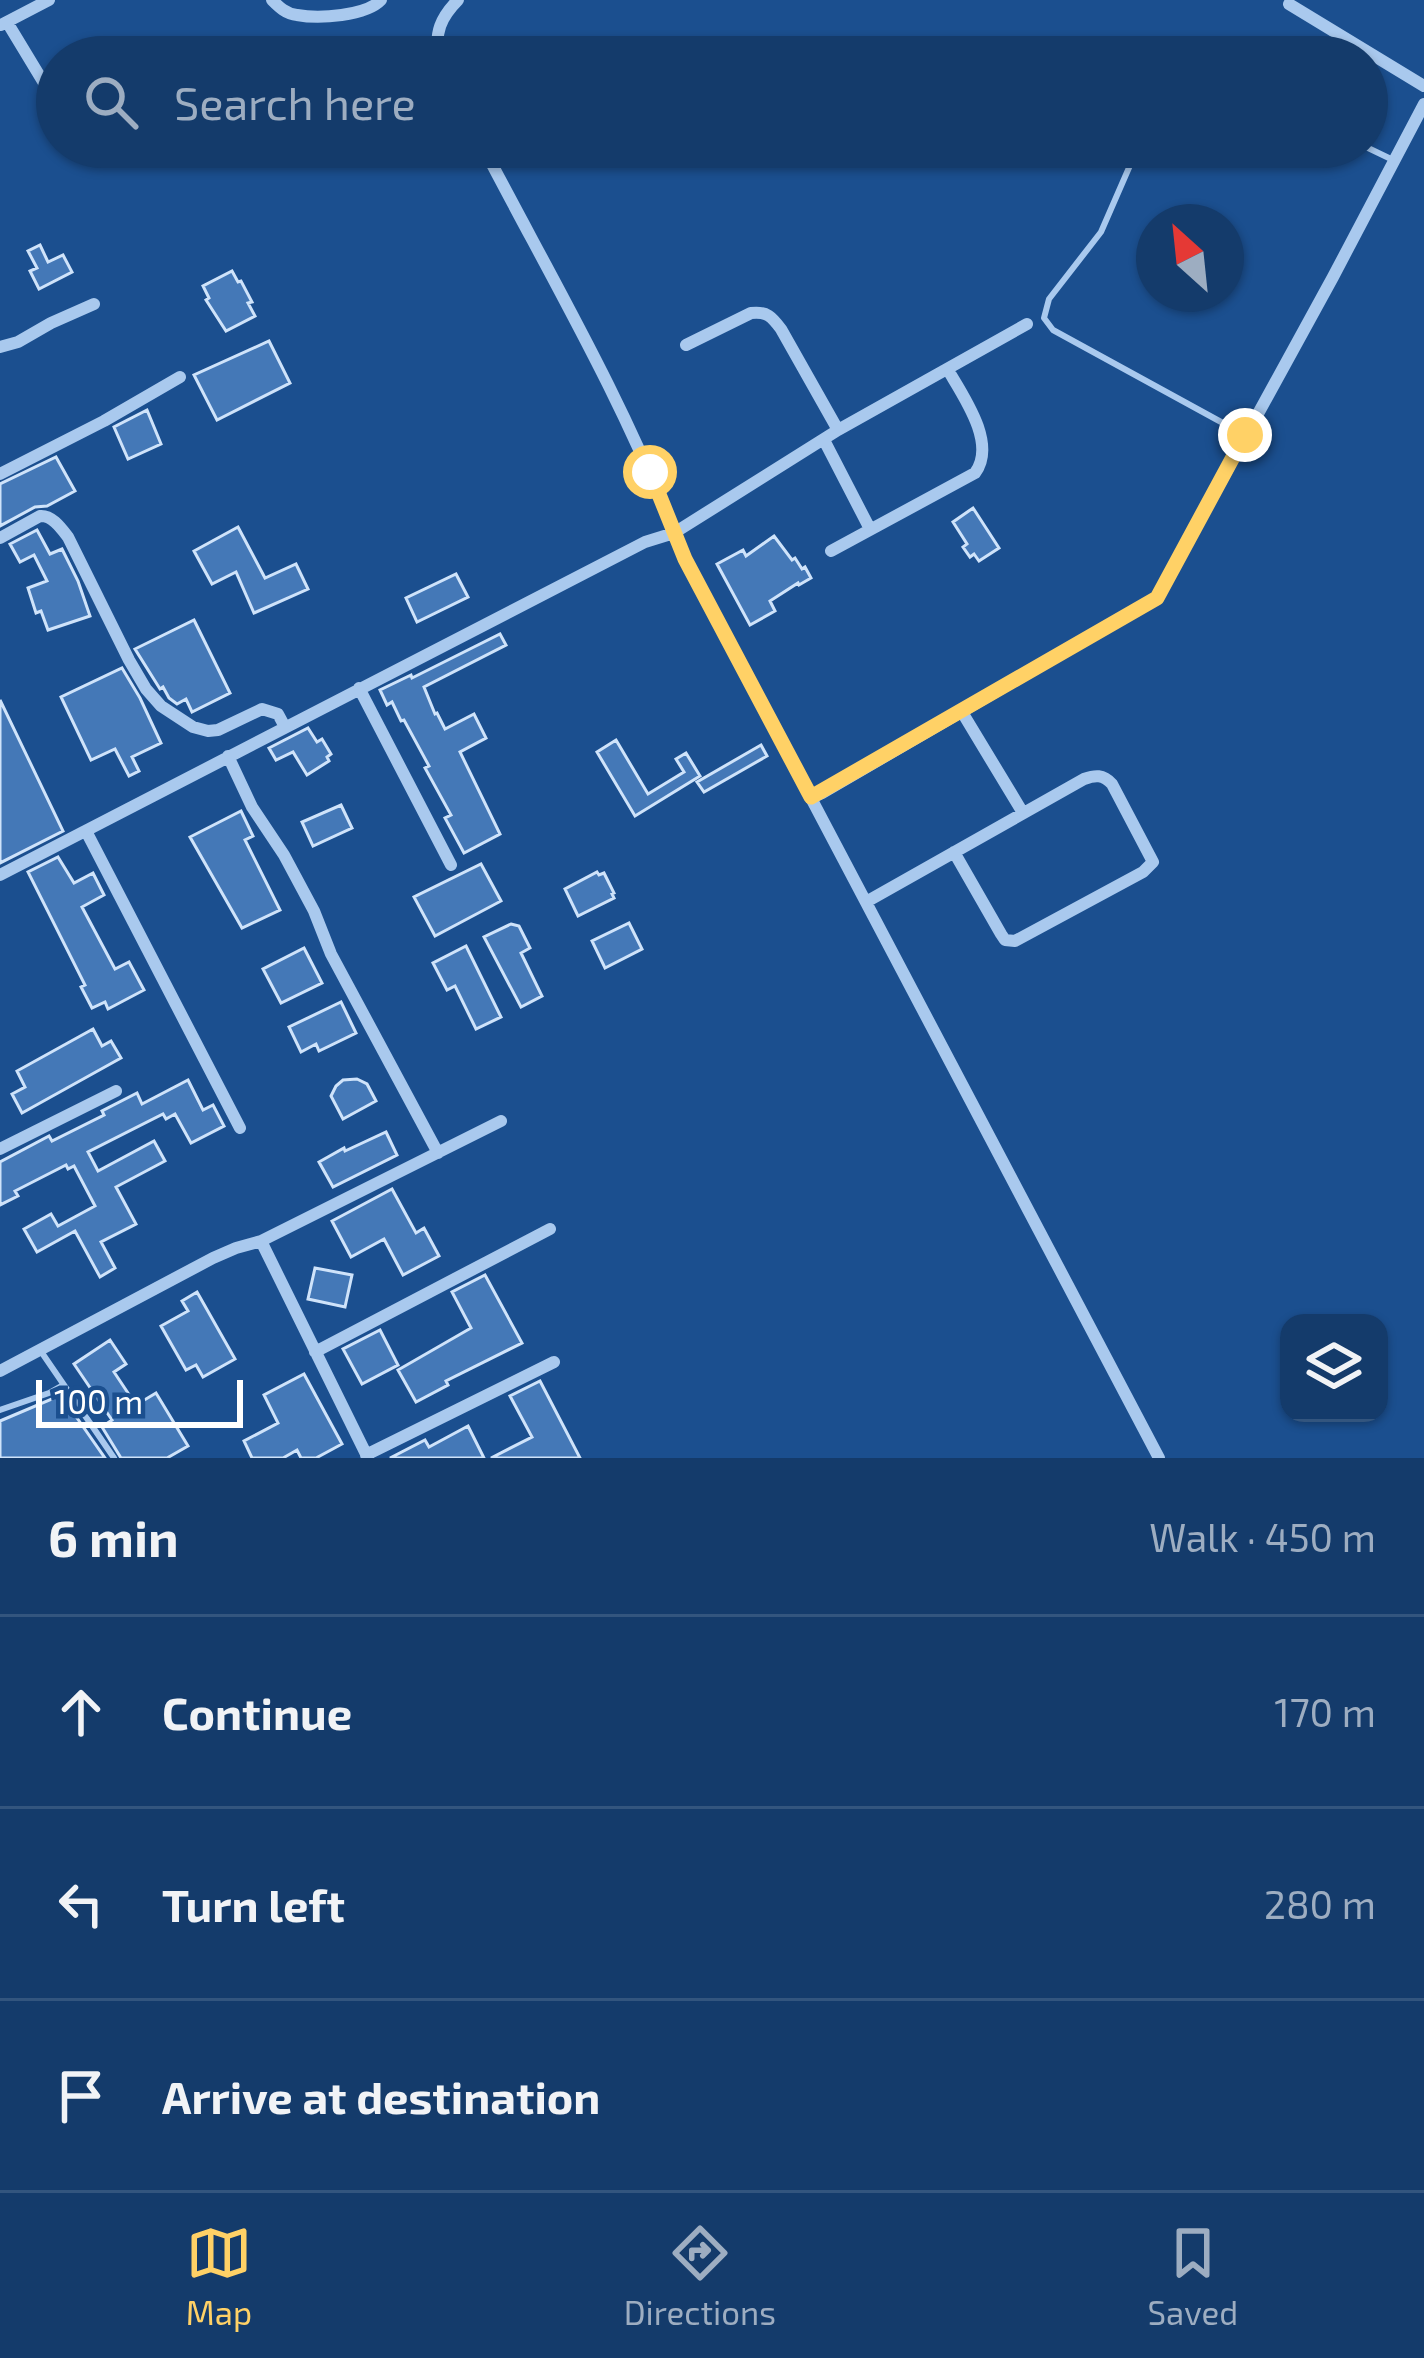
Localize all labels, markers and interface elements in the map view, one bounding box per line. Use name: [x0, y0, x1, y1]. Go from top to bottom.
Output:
search box: [36, 36, 1388, 168]
icon: search: [78, 69, 144, 135]
text: Search here: [174, 75, 416, 129]
north arrow: [1136, 204, 1244, 312]
route end: [1218, 408, 1272, 462]
route start: [623, 445, 677, 499]
map controls: [1280, 1314, 1388, 1422]
button: layers: [1280, 1314, 1388, 1422]
scale bar: [36, 1374, 243, 1427]
text: 100 m: [54, 1381, 143, 1421]
text: 6 min: [48, 1506, 179, 1567]
text: Walk · 450 m: [1149, 1513, 1376, 1560]
icon: ahead: [48, 1679, 114, 1745]
text: Continue: [162, 1685, 352, 1739]
text: 170 m: [1274, 1688, 1376, 1735]
icon: left: [48, 1871, 114, 1937]
text: Turn left: [162, 1877, 345, 1931]
text: 280 m: [1264, 1880, 1376, 1927]
icon: arrive: [48, 2063, 114, 2129]
text: Arrive at destination: [162, 2069, 600, 2123]
tab: Map: [186, 2220, 252, 2332]
tab: Directions: [624, 2220, 776, 2332]
tab: Saved: [1148, 2220, 1238, 2332]

